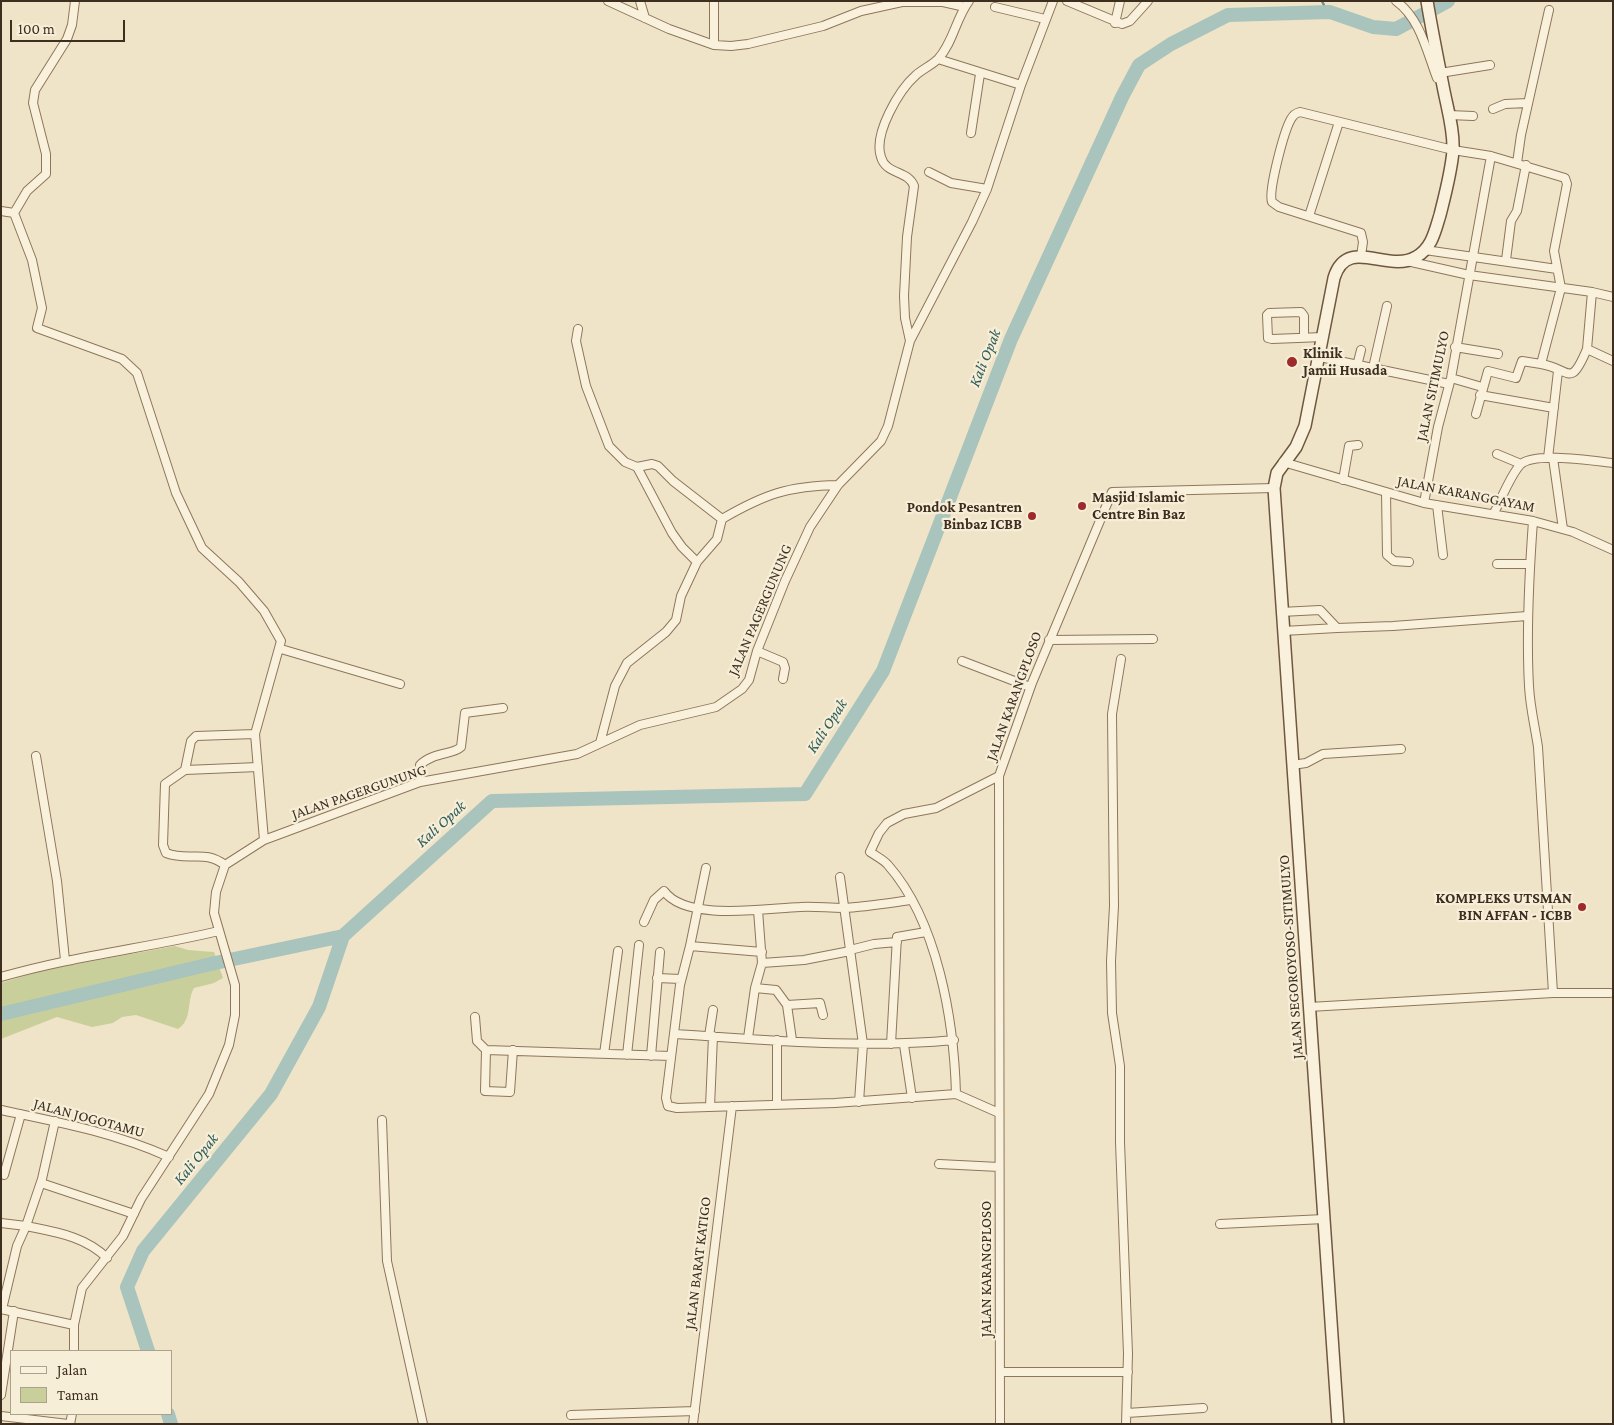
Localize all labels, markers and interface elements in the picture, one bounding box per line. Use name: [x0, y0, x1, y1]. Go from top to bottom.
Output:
scale bar: [12, 10, 128, 42]
text: 100 m: [18, 21, 55, 37]
water label: Kali Opak: [965, 326, 1005, 390]
street label: JALAN SITIMULYO: [1413, 329, 1453, 443]
place label: Klinik Jamii Husada: [1303, 344, 1387, 379]
marker: Klinik Jamii Husada: [1285, 355, 1299, 369]
street label: JALAN KARANGGAYAM: [1396, 472, 1536, 516]
place label: Masjid Islamic Centre Bin Baz: [1092, 488, 1185, 523]
place label: Pondok Pesantren Binbaz ICBB: [907, 498, 1022, 533]
marker: Masjid Islamic Centre Bin Baz: [1076, 500, 1088, 512]
marker: Pondok Pesantren Binbaz ICBB: [1026, 510, 1038, 522]
street label: JALAN PAGERGUNUNG: [724, 542, 796, 678]
street label: JALAN KARANGPLOSO: [982, 629, 1046, 763]
water label: Kali Opak: [802, 695, 852, 757]
street label: JALAN PAGERGUNUNG: [289, 761, 429, 823]
water label: Kali Opak: [412, 797, 470, 851]
street label: JALAN SEGOROYOSO-SITIMULYO: [1275, 854, 1307, 1060]
place label: KOMPLEKS UTSMAN BIN AFFAN - ICBB: [1436, 889, 1572, 924]
marker: KOMPLEKS UTSMAN BIN AFFAN - ICBB: [1576, 901, 1588, 913]
street label: JALAN JOGOTAMU: [32, 1095, 146, 1141]
water label: Kali Opak: [169, 1129, 223, 1189]
street label: JALAN BARAT KATIGO: [681, 1196, 715, 1330]
street label: JALAN KARANGPLOSO: [977, 1201, 995, 1337]
legend: [10, 1350, 172, 1415]
text: Jalan: [57, 1362, 87, 1378]
text: Taman: [57, 1387, 99, 1403]

